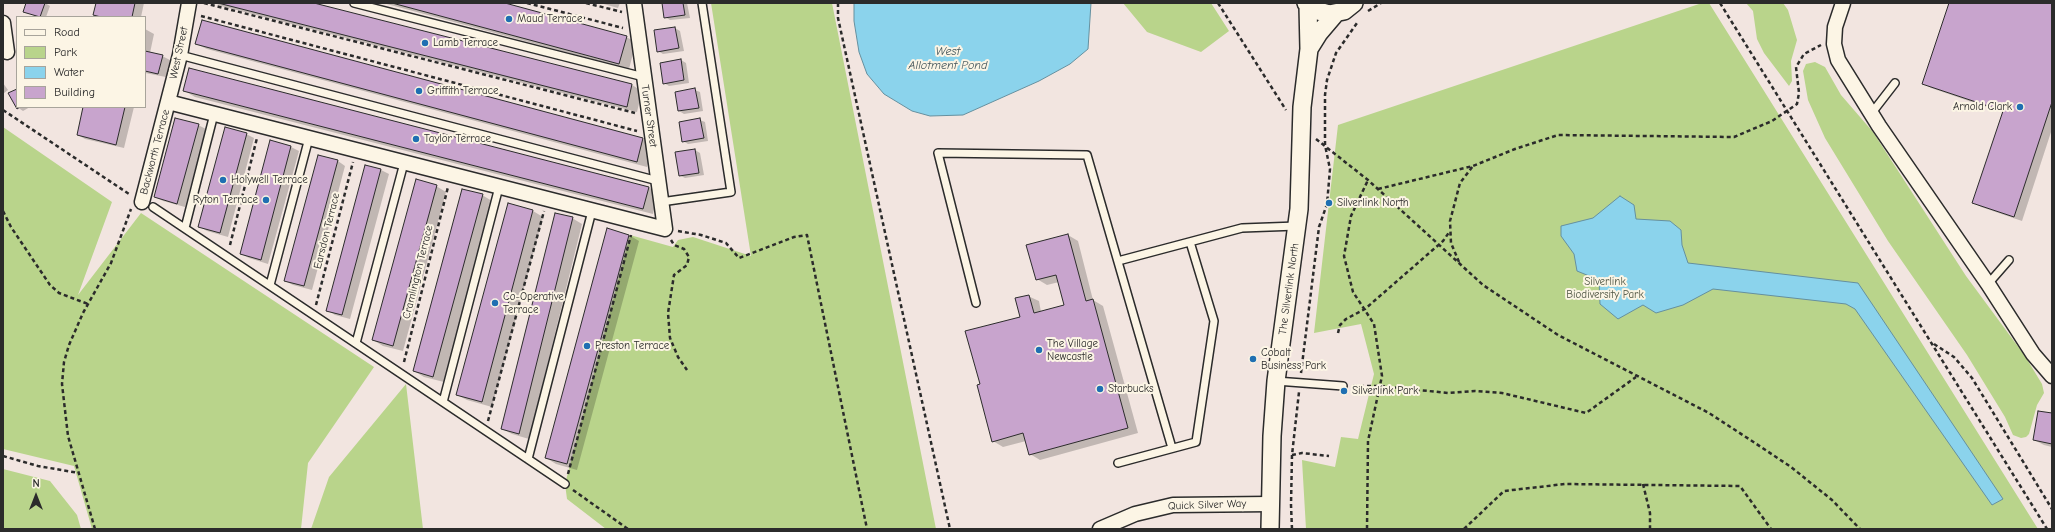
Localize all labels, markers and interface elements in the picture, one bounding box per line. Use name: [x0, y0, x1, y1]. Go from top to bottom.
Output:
place label: Maud Terrace: [517, 12, 582, 26]
marker: Maud Terrace: [504, 14, 514, 24]
legend: [16, 16, 146, 108]
text: Road: [54, 25, 80, 39]
street label: West Street: [167, 26, 191, 80]
place label: Lamb Terrace: [433, 36, 498, 50]
marker: Lamb Terrace: [420, 38, 430, 48]
text: Park: [54, 45, 77, 59]
water label: West Allotment Pond: [909, 45, 987, 73]
text: Water: [54, 65, 84, 79]
place label: Griffith Terrace: [427, 84, 498, 98]
street label: Turner Street: [638, 84, 660, 148]
text: Building: [54, 85, 95, 99]
marker: Griffith Terrace: [414, 86, 424, 96]
place label: Arnold Clark: [1953, 100, 2012, 114]
marker: Arnold Clark: [2015, 102, 2025, 112]
street label: Backworth Terrace: [137, 108, 173, 196]
place label: Taylor Terrace: [424, 132, 491, 146]
marker: Taylor Terrace: [411, 134, 421, 144]
place label: Holywell Terrace: [231, 173, 308, 187]
marker: Holywell Terrace: [218, 175, 228, 185]
street label: Earsdon Terrace: [311, 192, 343, 270]
place label: Ryton Terrace: [193, 193, 258, 207]
marker: Ryton Terrace: [261, 195, 271, 205]
place label: Silverlink North: [1337, 196, 1409, 210]
marker: Silverlink North: [1324, 198, 1334, 208]
street label: Cramlington Terrace: [400, 224, 436, 320]
street label: The Silverlink North: [1276, 242, 1302, 336]
park label: Silverlink Biodiversity Park: [1566, 275, 1644, 301]
place label: Co-Operative Terrace: [503, 290, 564, 316]
marker: Co-Operative Terrace: [490, 298, 500, 308]
place label: The Village Newcastle: [1047, 337, 1098, 363]
place label: Preston Terrace: [595, 339, 669, 353]
marker: Preston Terrace: [582, 341, 592, 351]
marker: The Village Newcastle: [1034, 345, 1044, 355]
place label: Cobalt Business Park: [1261, 346, 1326, 372]
marker: Cobalt Business Park: [1248, 354, 1258, 364]
place label: Starbucks: [1108, 382, 1154, 396]
marker: Starbucks: [1095, 384, 1105, 394]
place label: Silverlink Park: [1352, 384, 1418, 398]
marker: Silverlink Park: [1339, 386, 1349, 396]
north arrow: [16, 476, 56, 516]
text: N: [32, 477, 40, 490]
street label: Quick Silver Way: [1168, 497, 1246, 513]

